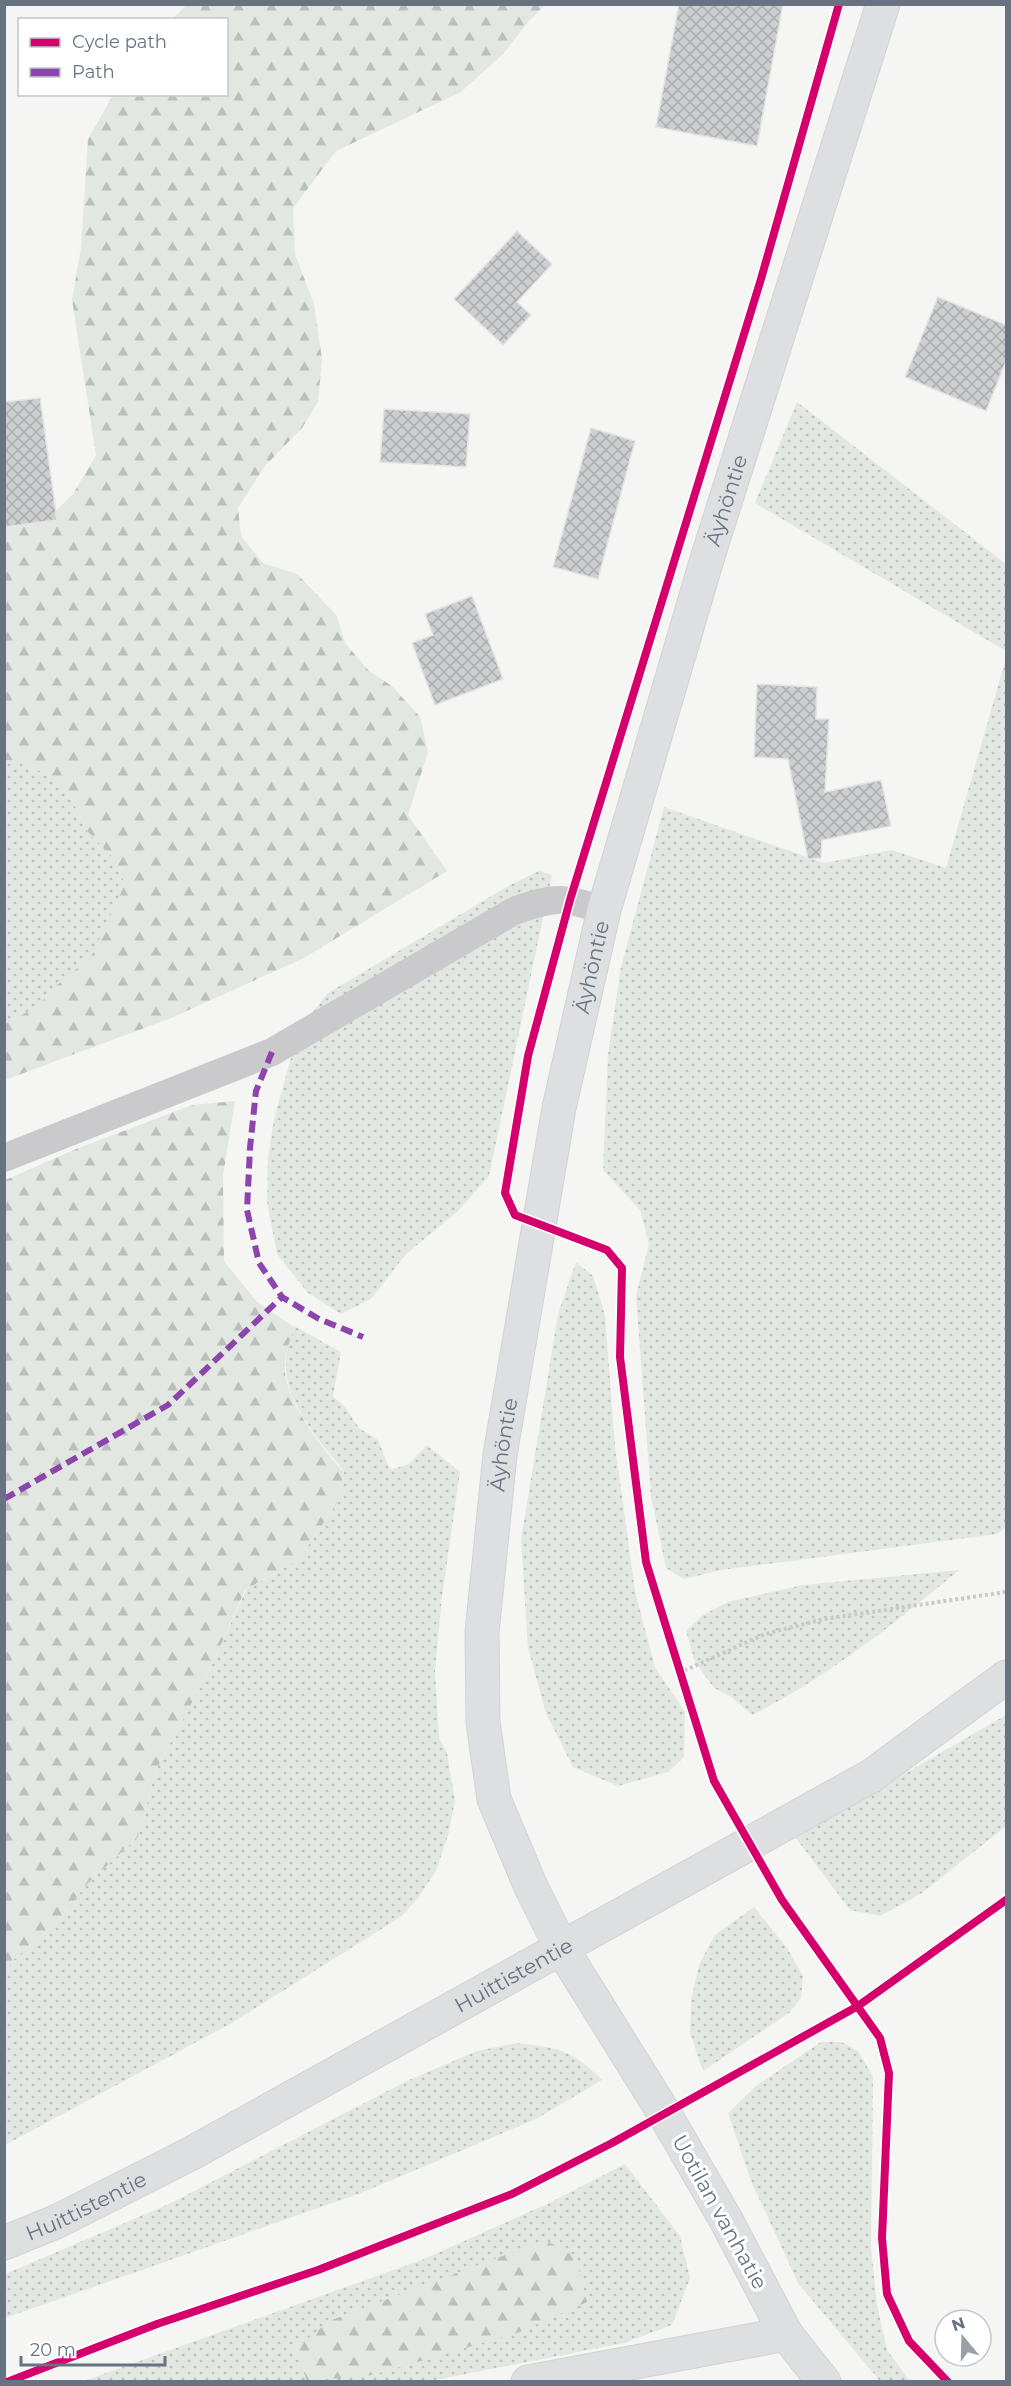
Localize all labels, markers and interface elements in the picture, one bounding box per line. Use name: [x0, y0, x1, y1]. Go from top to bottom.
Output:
legend: [18, 18, 228, 96]
text: Cycle path: [72, 31, 167, 53]
text: Path: [72, 61, 115, 83]
street label: Äyhöntie: [700, 451, 752, 549]
street label: Äyhöntie: [568, 918, 614, 1016]
street label: Äyhöntie: [484, 1396, 522, 1493]
street label: Huittistentie: [450, 1932, 577, 2017]
street label: Uotilan vanhatie: [667, 2130, 773, 2294]
street label: Huittistentie: [22, 2166, 150, 2245]
north arrow: [933, 2308, 993, 2368]
text: N: [949, 2313, 967, 2335]
scale bar: [21, 2329, 165, 2367]
text: 20 m: [30, 2339, 76, 2361]

